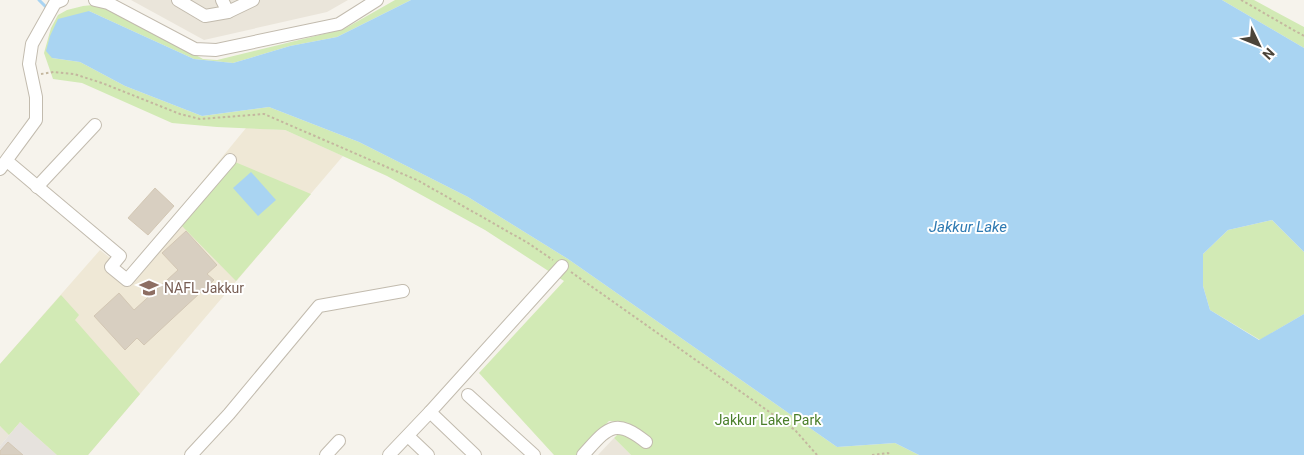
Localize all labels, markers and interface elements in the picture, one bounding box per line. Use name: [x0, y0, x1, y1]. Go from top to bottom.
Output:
north arrow: [1234, 20, 1284, 70]
text: N: [1259, 45, 1278, 63]
water label: Jakkur Lake: [929, 218, 1007, 236]
school or university icon: NAFL Jakkur: [138, 277, 160, 299]
place label: NAFL Jakkur: [164, 280, 244, 296]
park label: Jakkur Lake Park: [715, 412, 822, 428]

